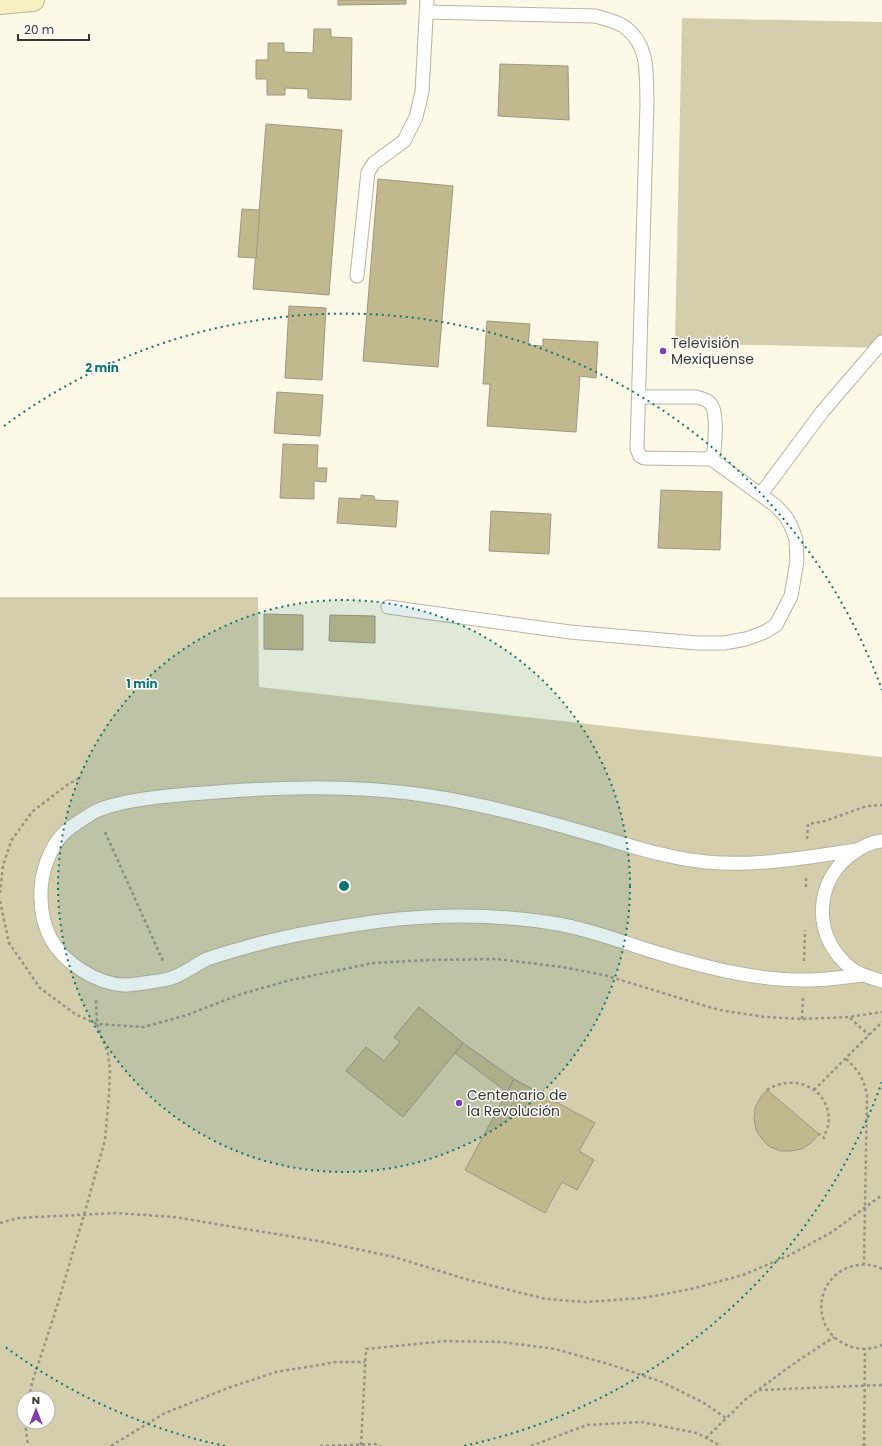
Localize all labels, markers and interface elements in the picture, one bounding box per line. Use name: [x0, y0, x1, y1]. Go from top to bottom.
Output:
scale bar: [18, 16, 89, 42]
text: 20 m: [24, 21, 54, 38]
place label: Televisión Mexiquense: [671, 333, 754, 369]
marker: Televisión Mexiquense: [658, 346, 668, 356]
text: 2 min: [85, 359, 119, 376]
text: 1 min: [126, 675, 158, 692]
centre of rings: [337, 879, 351, 893]
place label: Centenario de la Revolución: [467, 1085, 567, 1121]
marker: Centenario de la Revolución: [454, 1098, 464, 1108]
north arrow: [16, 1390, 56, 1430]
text: N: [32, 1392, 40, 1408]

